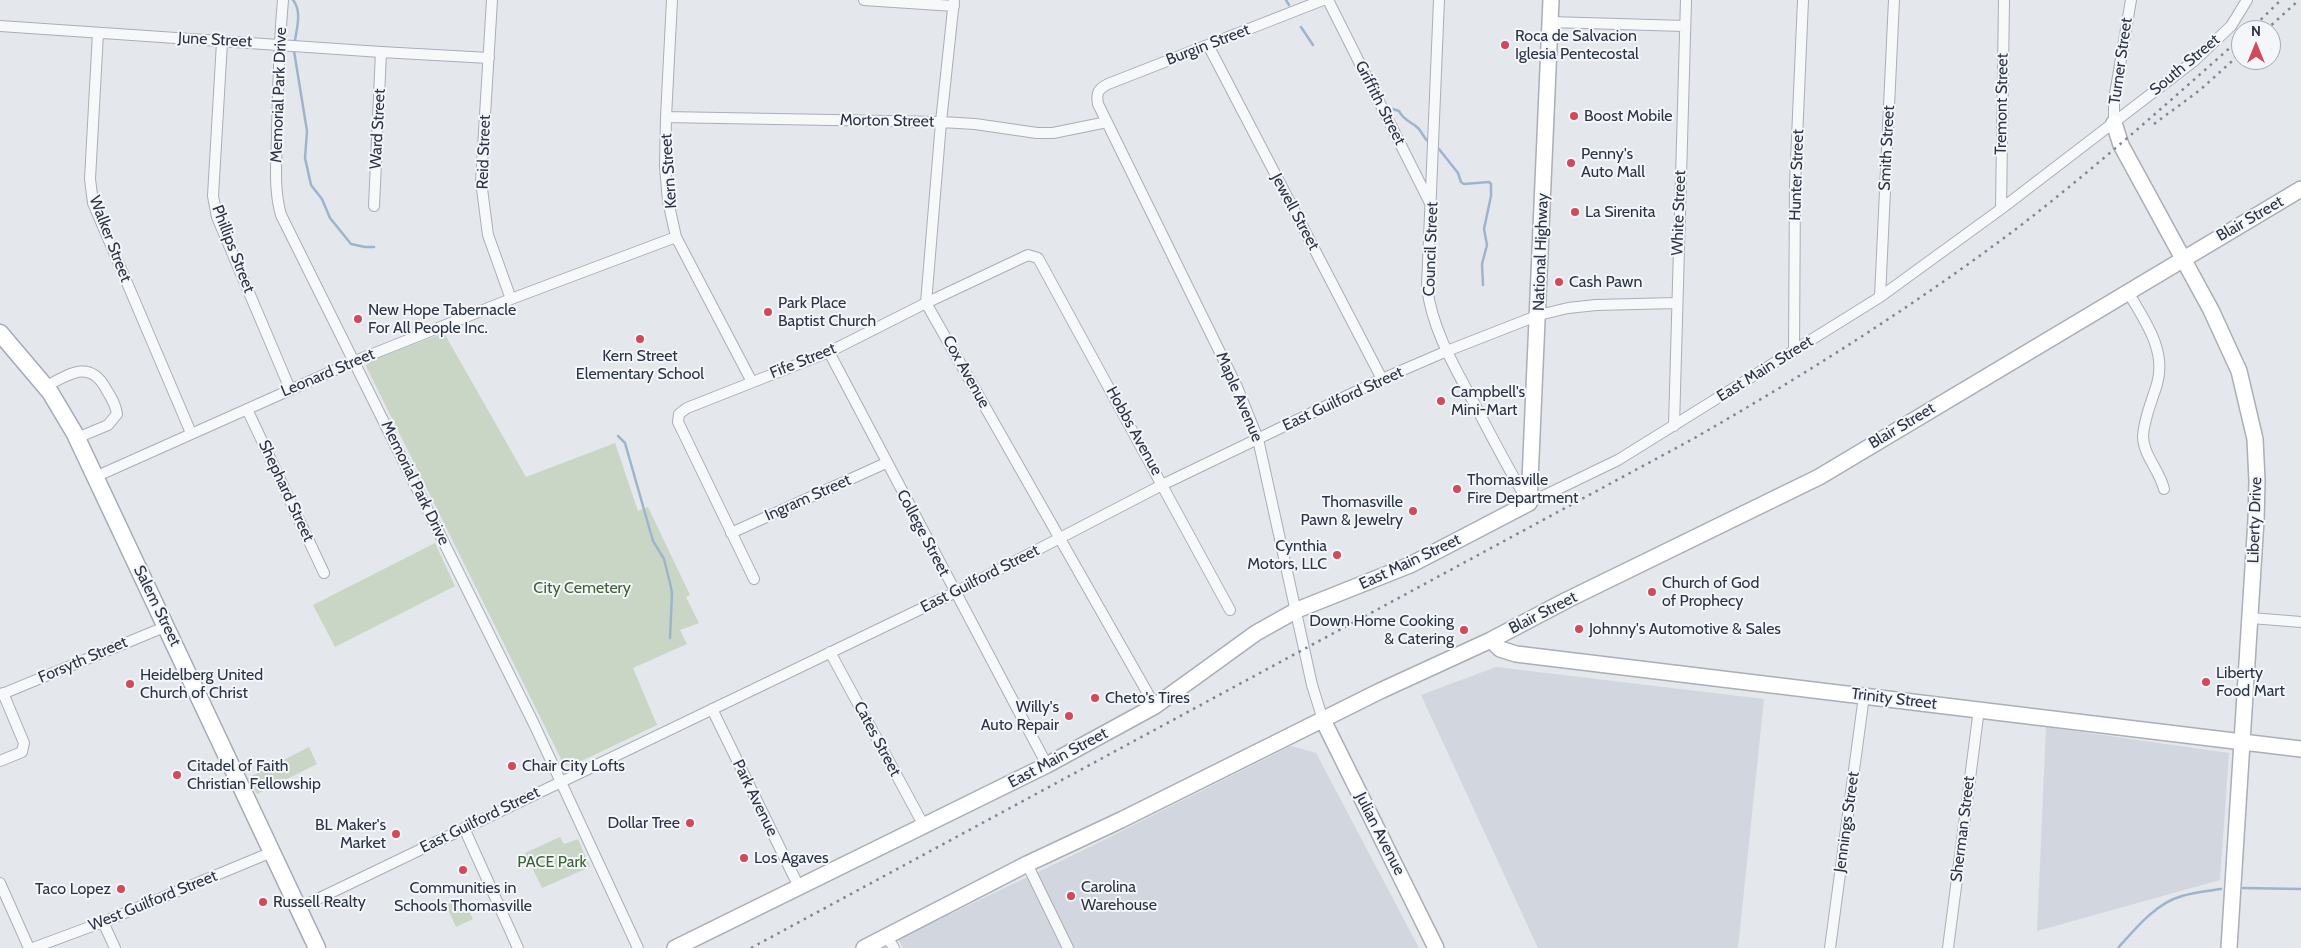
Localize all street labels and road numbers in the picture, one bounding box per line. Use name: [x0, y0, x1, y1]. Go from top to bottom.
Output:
street label: Turner Street: [2105, 16, 2137, 106]
street label: Burgin Street: [1163, 20, 1253, 70]
street label: Memorial Park Drive: [267, 27, 291, 163]
street label: June Street: [177, 28, 253, 52]
street label: South Street: [2146, 30, 2224, 100]
street label: Tremont Street: [1992, 53, 2012, 155]
street label: Griffith Street: [1351, 58, 1409, 148]
street label: Ward Street: [366, 88, 390, 170]
street label: Smith Street: [1875, 105, 1899, 191]
street label: Morton Street: [840, 111, 934, 131]
street label: Reid Street: [473, 114, 495, 190]
street label: Hunter Street: [1786, 129, 1808, 221]
street label: Kern Street: [657, 133, 681, 209]
street label: Jewell Street: [1267, 170, 1323, 254]
street label: White Street: [1668, 170, 1690, 256]
street label: Blair Street: [2213, 192, 2287, 246]
street label: Walker Street: [85, 193, 135, 285]
street label: National Highway: [1529, 193, 1553, 311]
street label: Council Street: [1420, 201, 1442, 297]
street label: Phillips Street: [207, 202, 259, 296]
street label: Cox Avenue: [938, 332, 994, 412]
street label: East Main Street: [1713, 332, 1817, 406]
street label: Fife Street: [767, 339, 839, 383]
street label: Leonard Street: [278, 345, 378, 401]
street label: Maple Avenue: [1211, 349, 1267, 445]
street label: East Guilford Street: [1280, 363, 1406, 435]
street label: Hobbs Avenue: [1102, 383, 1166, 479]
street label: Blair Street: [1865, 399, 1939, 453]
street label: Memorial Park Drive: [377, 418, 453, 548]
street label: Shephard Street: [254, 437, 318, 545]
street label: Ingram Street: [762, 470, 854, 526]
street label: Liberty Drive: [2244, 476, 2266, 564]
street label: College Street: [892, 487, 954, 579]
street label: East Main Street: [1356, 530, 1464, 594]
street label: East Guilford Street: [917, 541, 1043, 617]
street label: Salem Street: [129, 562, 185, 650]
street label: Blair Street: [1506, 588, 1580, 638]
street label: Forsyth Street: [36, 633, 130, 687]
street label: Trinity Street: [1850, 684, 1938, 714]
street label: Cates Street: [849, 698, 905, 780]
street label: East Main Street: [1005, 724, 1111, 792]
street label: Park Avenue: [728, 756, 782, 840]
street label: Jennings Street: [1830, 770, 1864, 874]
street label: Sherman Street: [1947, 775, 1979, 883]
street label: East Guilford Street: [417, 783, 543, 857]
street label: Julian Avenue: [1351, 789, 1409, 879]
street label: West Guilford Street: [86, 866, 220, 936]

